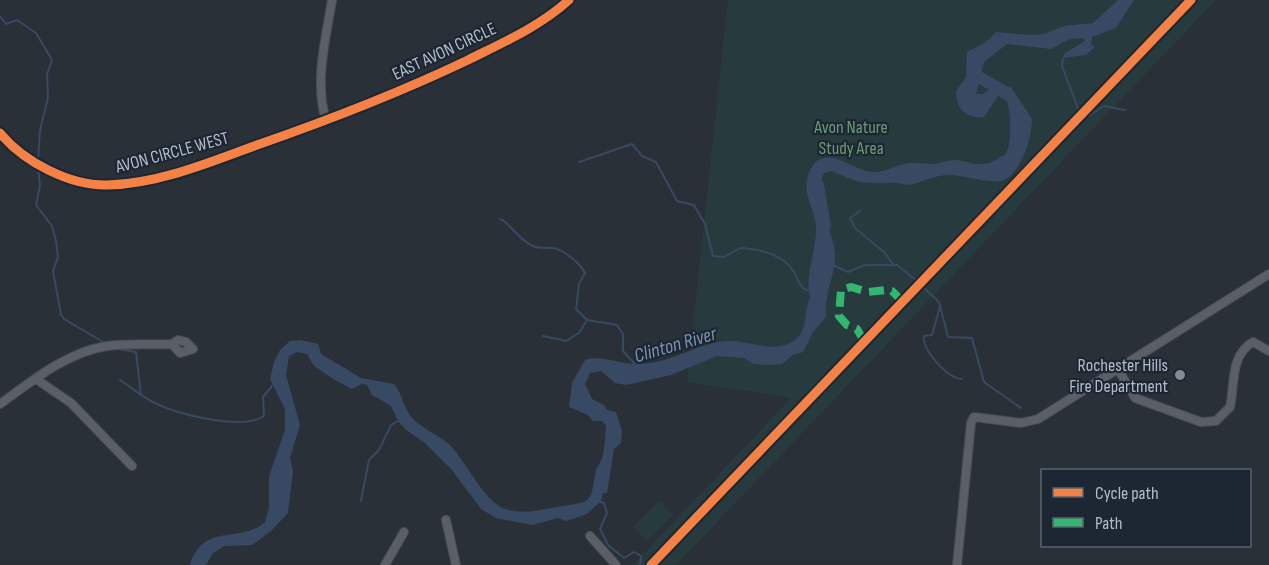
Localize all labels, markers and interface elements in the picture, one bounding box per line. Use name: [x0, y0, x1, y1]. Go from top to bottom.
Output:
street label: EAST AVON CIRCLE: [389, 18, 499, 85]
park label: Avon Nature Study Area: [813, 117, 888, 159]
street label: AVON CIRCLE WEST: [112, 127, 231, 178]
water label: Clinton River: [631, 321, 721, 368]
place label: Rochester Hills Fire Department: [1069, 355, 1169, 397]
marker: Rochester Hills Fire Department: [1173, 368, 1187, 382]
legend: [1041, 469, 1251, 547]
text: Cycle path: [1095, 483, 1159, 504]
text: Path: [1095, 513, 1123, 534]

